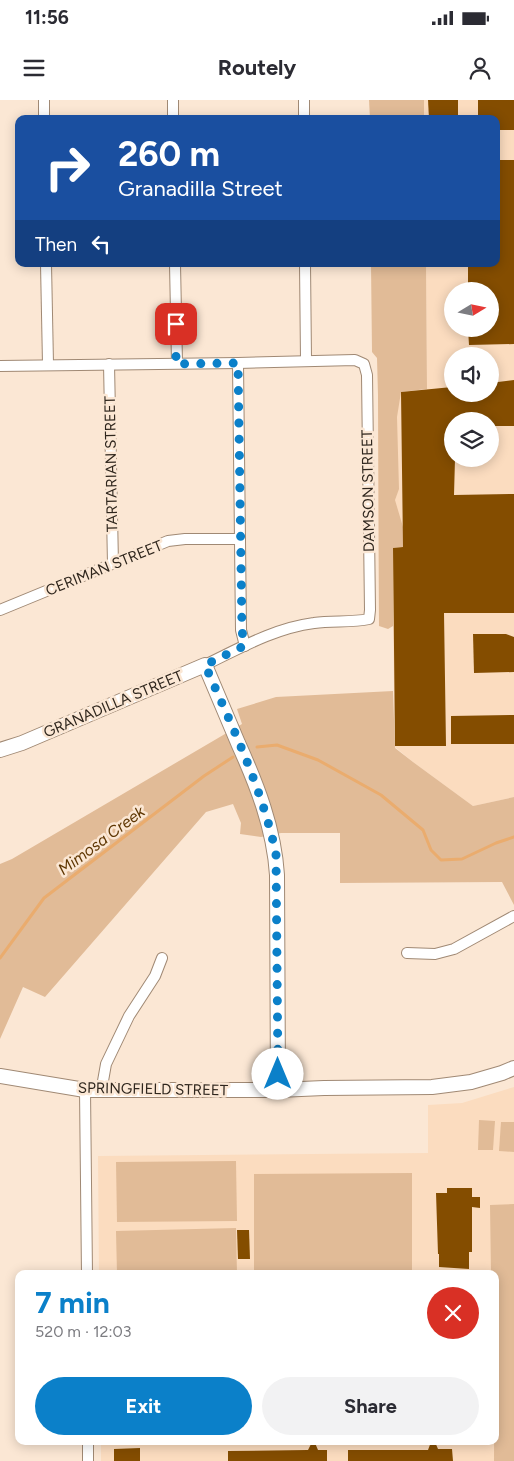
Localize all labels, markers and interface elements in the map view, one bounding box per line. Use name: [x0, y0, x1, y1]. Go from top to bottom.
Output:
text: 11:56: [25, 6, 69, 29]
icon: menu: [20, 54, 48, 82]
text: Routely: [218, 54, 296, 81]
icon: person: [466, 54, 494, 82]
text: 260 m: [118, 133, 220, 175]
icon: right: [35, 135, 100, 200]
text: Granadilla Street: [118, 175, 283, 202]
icon: left: [87, 230, 115, 258]
text: Then: [35, 233, 77, 256]
north arrow: [444, 282, 499, 338]
map controls: [444, 282, 499, 467]
pin: [155, 303, 197, 345]
icon: arrive: [162, 310, 190, 338]
button: sound: [444, 347, 499, 402]
street label: TARTARIAN STREET: [101, 395, 121, 532]
button: layers: [444, 412, 499, 467]
street label: DAMSON STREET: [358, 429, 378, 552]
street label: CERIMAN STREET: [43, 536, 166, 600]
street label: GRANADILLA STREET: [41, 666, 186, 741]
water label: Mimosa Creek: [54, 801, 149, 879]
position arrow: [251, 1047, 303, 1099]
street label: SPRINGFIELD STREET: [78, 1079, 229, 1099]
text: 7 min: [35, 1284, 110, 1321]
button: close: [427, 1287, 479, 1339]
text: 520 m · 12:03: [35, 1322, 132, 1341]
button: Exit: [35, 1377, 252, 1435]
button: Share: [262, 1377, 479, 1435]

